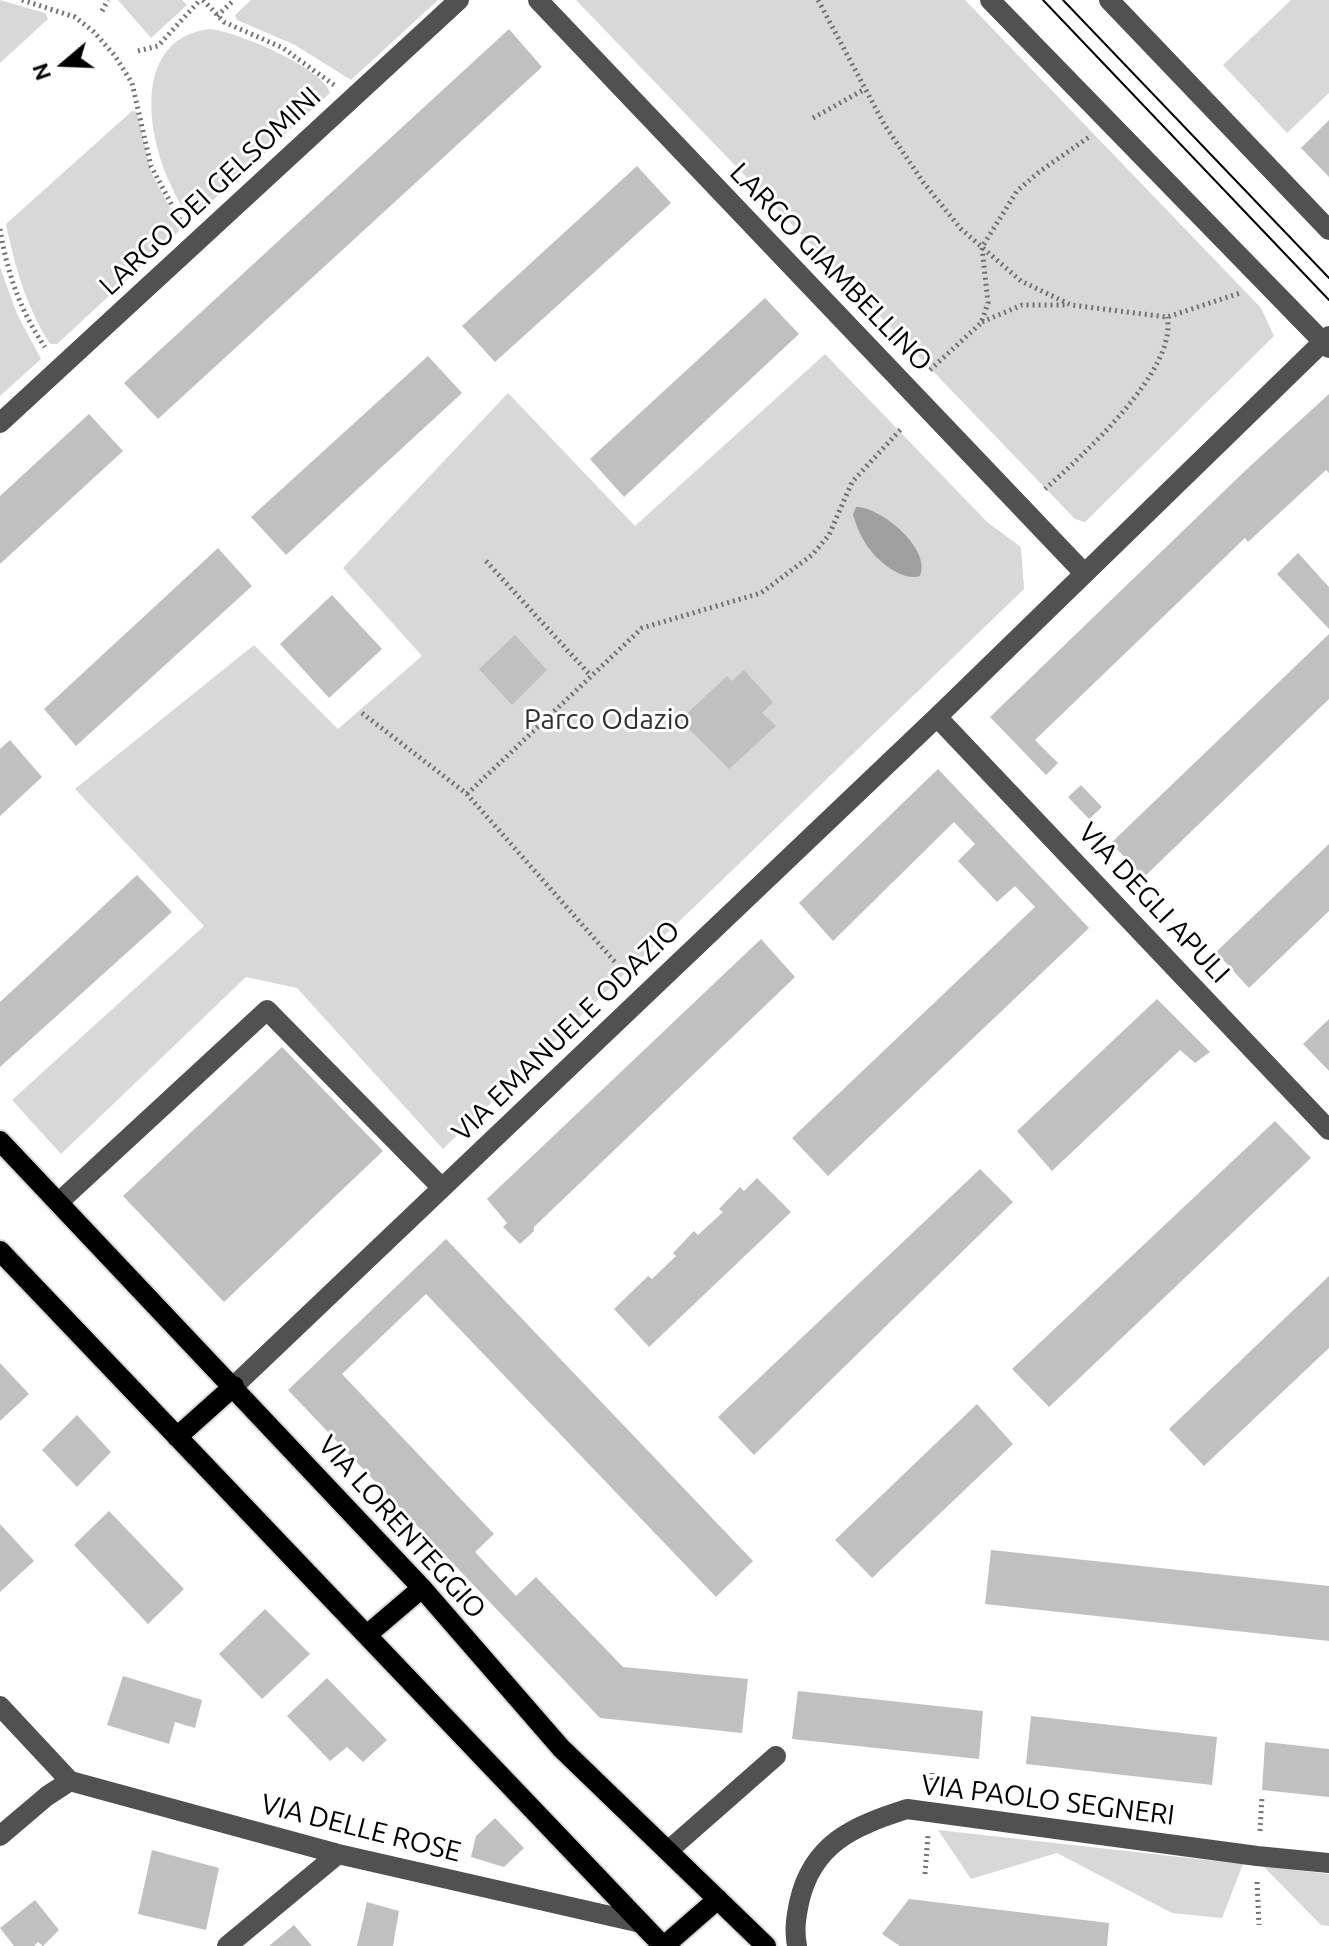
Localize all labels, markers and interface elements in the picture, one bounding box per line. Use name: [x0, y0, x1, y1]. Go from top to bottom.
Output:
north arrow: [24, 24, 104, 104]
text: N: [26, 60, 55, 84]
street label: LARGO DEI GELSOMINI: [92, 80, 328, 302]
street label: LARGO GIAMBELLINO: [723, 156, 939, 378]
park label: Parco Odazio: [524, 703, 690, 737]
street label: VIA DEGLI APULI: [1071, 816, 1237, 990]
street label: VIA EMANUELE ODAZIO: [445, 913, 687, 1149]
street label: VIA LORENTEGGIO: [311, 1429, 493, 1625]
street label: VIA PAOLO SEGNERI: [919, 1768, 1177, 1832]
street label: VIA DELLE ROSE: [257, 1787, 465, 1869]

